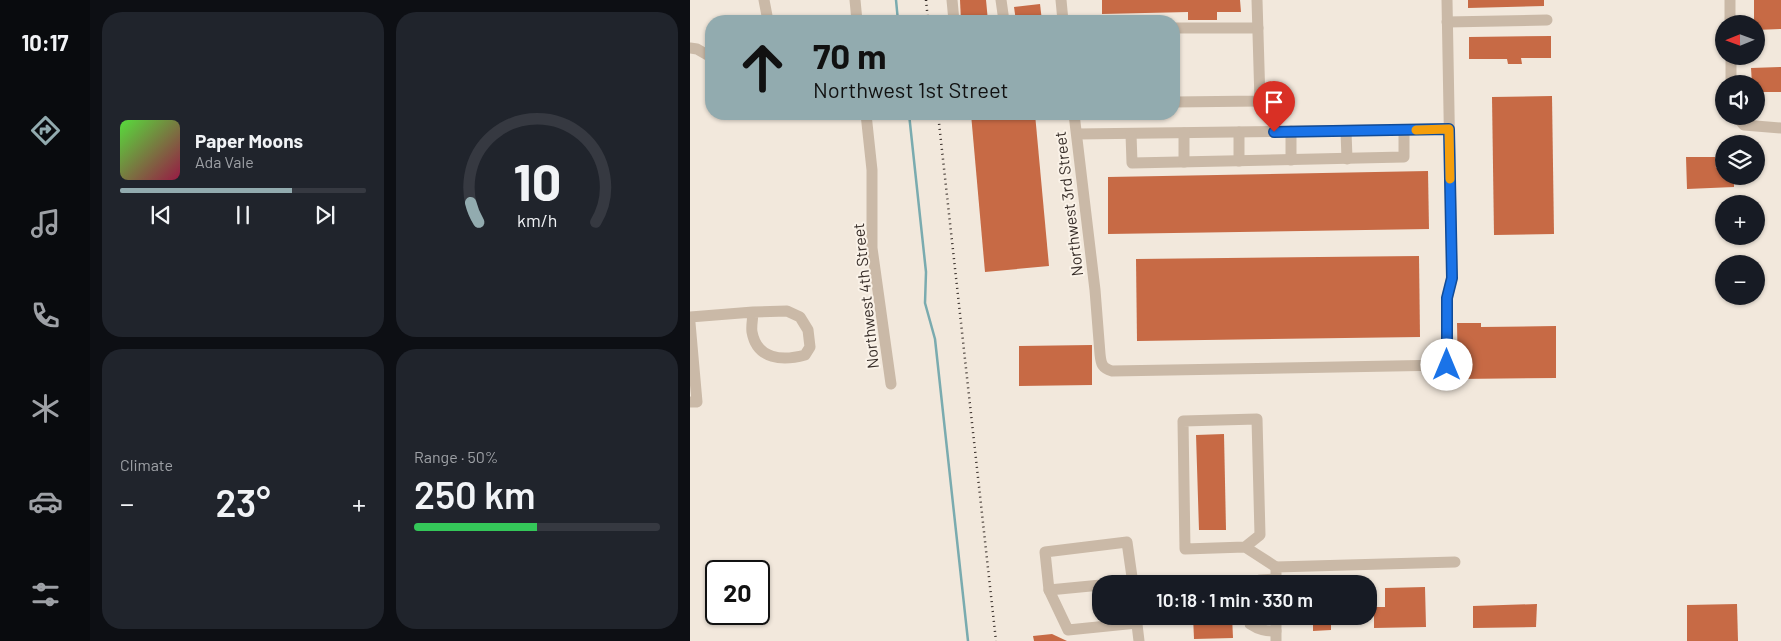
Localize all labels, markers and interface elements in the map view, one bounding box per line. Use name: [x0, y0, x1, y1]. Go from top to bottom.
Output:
north arrow: [1715, 15, 1765, 65]
map controls: [1715, 15, 1765, 305]
text: 10:17: [21, 29, 69, 55]
text: 70 m: [813, 34, 887, 76]
icon: ahead: [730, 35, 795, 100]
button: sound: [1715, 75, 1765, 125]
text: Northwest 1st Street: [813, 76, 1009, 102]
pin: [1253, 81, 1295, 132]
icon: arrive: [1260, 88, 1288, 116]
icon: directions: [28, 113, 63, 148]
text: Paper Moons: [195, 129, 303, 152]
street label: Northwest 3rd Street: [1050, 130, 1086, 278]
button: layers: [1715, 135, 1765, 185]
text: 10: [513, 149, 561, 211]
text: Ada Vale: [195, 152, 254, 171]
button: +: [1715, 195, 1765, 245]
icon: previous: [147, 201, 175, 229]
icon: pause: [229, 201, 257, 229]
icon: next: [311, 201, 339, 229]
icon: music: [28, 206, 63, 241]
text: km/h: [517, 209, 557, 231]
street label: Northwest 4th Street: [848, 222, 882, 370]
button: −: [1715, 255, 1765, 305]
icon: phone: [28, 298, 63, 333]
position arrow: [1420, 338, 1472, 390]
icon: climate: [28, 391, 63, 426]
text: Range · 50%: [414, 447, 498, 466]
text: Climate: [120, 455, 173, 474]
text: 250 km: [414, 471, 536, 517]
text: 23°: [215, 479, 271, 525]
icon: car: [28, 484, 63, 519]
text: −: [120, 486, 134, 520]
text: +: [352, 486, 366, 520]
speed limit sign: 20: [705, 560, 770, 625]
icon: filters: [28, 577, 63, 612]
text: 10:18 · 1 min · 330 m: [1156, 588, 1313, 611]

